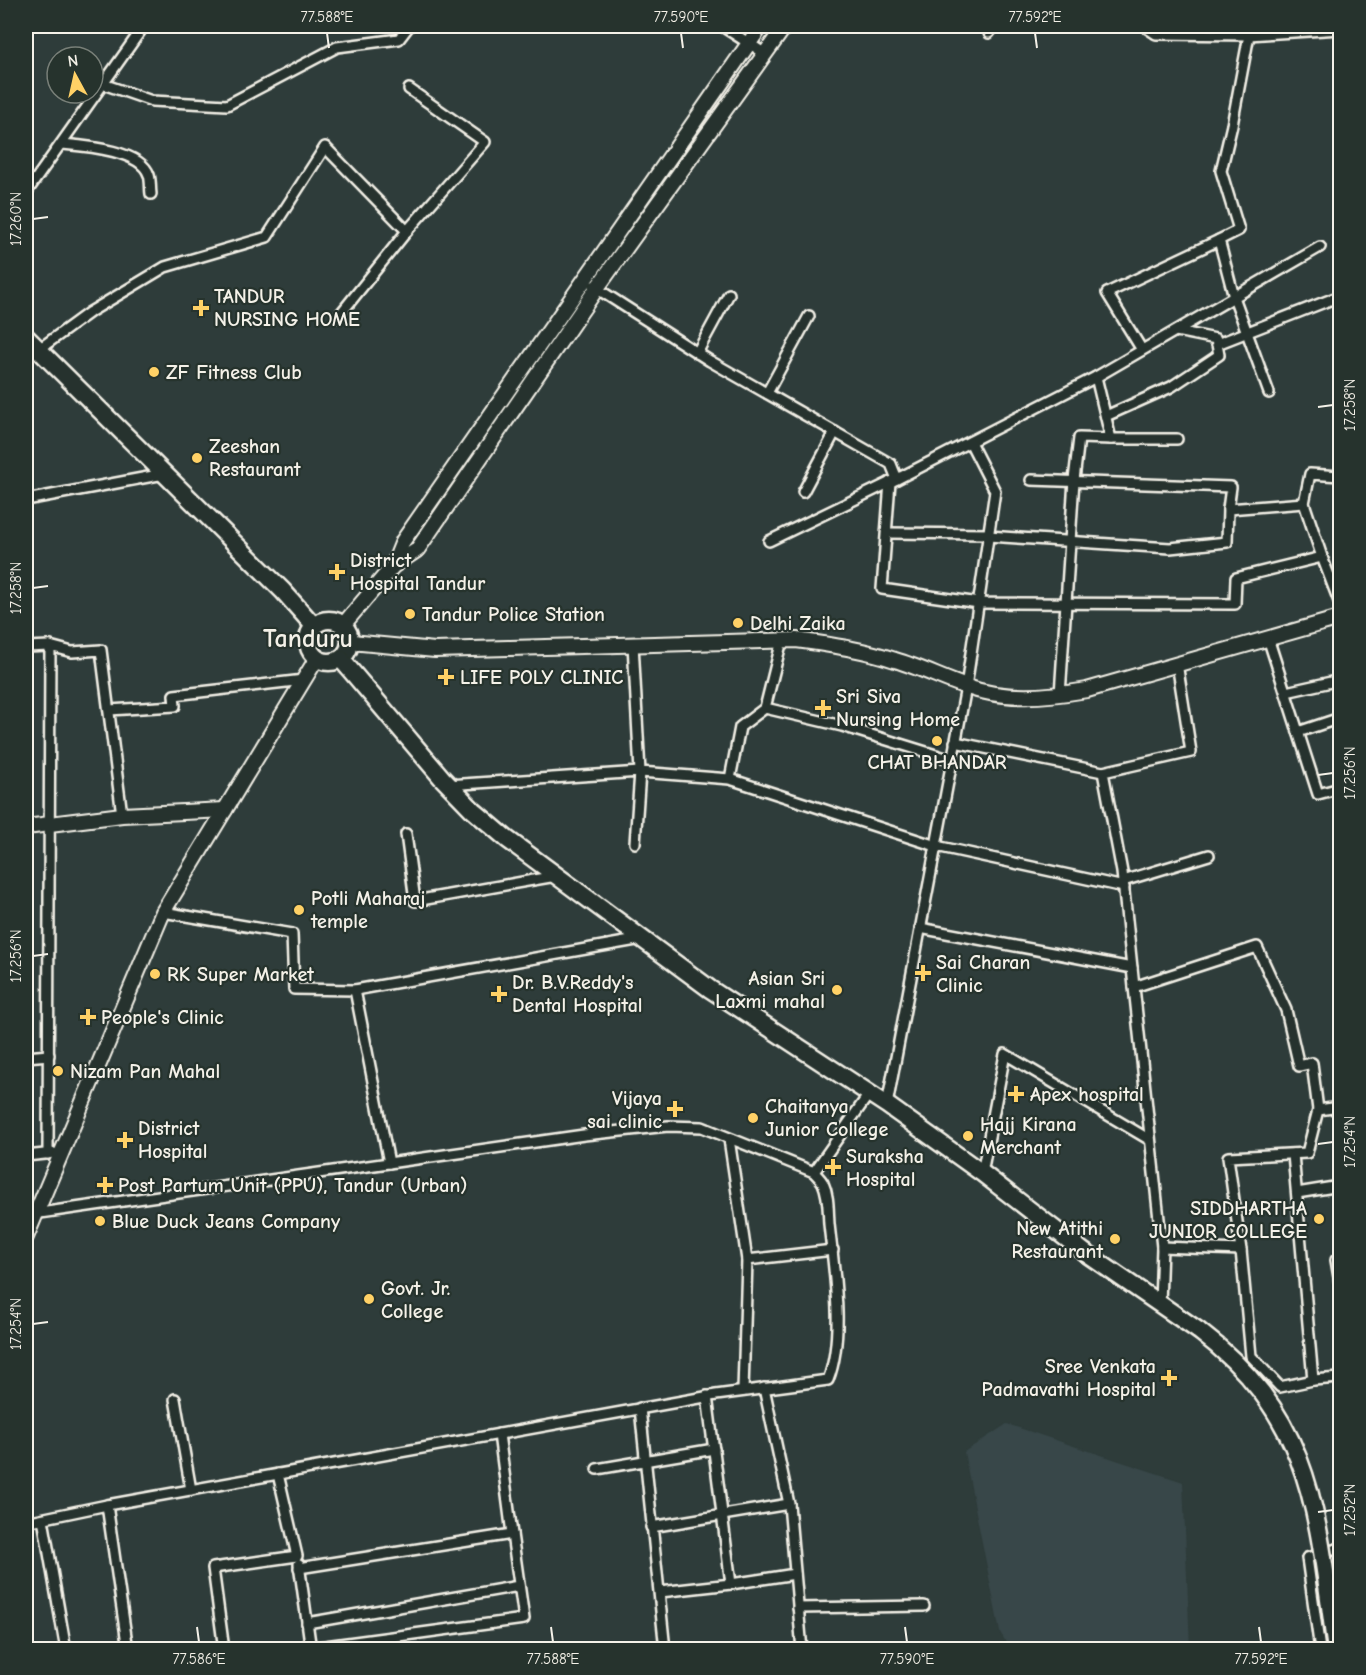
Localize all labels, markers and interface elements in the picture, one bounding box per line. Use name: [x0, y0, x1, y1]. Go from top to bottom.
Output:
text: 77.588°E: [301, 8, 353, 26]
text: 77.590°E: [654, 8, 708, 26]
text: 77.592°E: [1008, 8, 1062, 26]
north arrow: [45, 45, 105, 105]
text: N: [67, 51, 79, 71]
text: 17.260°N: [7, 192, 25, 246]
place label: TANDUR NURSING HOME: [214, 285, 360, 331]
marker: TANDUR NURSING HOME: [192, 299, 210, 317]
place label: ZF Fitness Club: [166, 361, 302, 384]
marker: ZF Fitness Club: [147, 365, 161, 379]
text: 17.258°N: [1341, 379, 1359, 431]
place label: Zeeshan Restaurant: [209, 435, 301, 481]
marker: Zeeshan Restaurant: [190, 451, 204, 465]
place label: District Hospital Tandur: [350, 549, 485, 595]
text: 17.258°N: [7, 562, 25, 614]
marker: District Hospital Tandur: [328, 563, 346, 581]
place label: Tandur Police Station: [422, 603, 605, 626]
marker: Tandur Police Station: [403, 607, 417, 621]
place label: Delhi Zaika: [750, 612, 846, 635]
marker: Delhi Zaika: [731, 616, 745, 630]
district label: Tanduru: [263, 624, 353, 654]
place label: LIFE POLY CLINIC: [460, 666, 623, 689]
marker: LIFE POLY CLINIC: [437, 668, 455, 686]
place label: Sri Siva Nursing Home: [836, 685, 960, 731]
marker: Sri Siva Nursing Home: [814, 699, 832, 717]
marker: CHAT BHANDAR: [930, 734, 944, 748]
text: 17.256°N: [1341, 746, 1359, 800]
place label: CHAT BHANDAR: [868, 751, 1007, 774]
place label: Potli Maharaj temple: [310, 887, 425, 933]
marker: Potli Maharaj temple: [292, 903, 306, 917]
text: 17.256°N: [7, 929, 25, 983]
place label: Sai Charan Clinic: [936, 951, 1030, 997]
place label: RK Super Market: [167, 963, 314, 986]
marker: Sai Charan Clinic: [914, 964, 932, 982]
marker: RK Super Market: [148, 967, 162, 981]
place label: Asian Sri Laxmi mahal: [715, 967, 825, 1013]
place label: Dr. B.V.Reddy's Dental Hospital: [512, 971, 643, 1017]
marker: Asian Sri Laxmi mahal: [830, 983, 844, 997]
marker: Dr. B.V.Reddy's Dental Hospital: [490, 985, 508, 1003]
place label: People's Clinic: [101, 1006, 224, 1029]
marker: People's Clinic: [79, 1008, 97, 1026]
place label: Nizam Pan Mahal: [70, 1060, 220, 1083]
marker: Nizam Pan Mahal: [51, 1064, 65, 1078]
place label: Apex hospital: [1030, 1083, 1144, 1106]
marker: Apex hospital: [1007, 1085, 1025, 1103]
place label: Vijaya sai clinic: [587, 1087, 663, 1133]
place label: Chaitanya Junior College: [765, 1095, 889, 1141]
marker: Vijaya sai clinic: [666, 1100, 684, 1118]
marker: Chaitanya Junior College: [746, 1111, 760, 1125]
place label: Hajj Kirana Merchant: [980, 1113, 1077, 1159]
text: 17.254°N: [1341, 1116, 1359, 1168]
place label: District Hospital: [138, 1117, 207, 1163]
marker: Hajj Kirana Merchant: [961, 1129, 975, 1143]
marker: District Hospital: [116, 1131, 134, 1149]
place label: Suraksha Hospital: [846, 1145, 924, 1191]
marker: Suraksha Hospital: [824, 1158, 842, 1176]
place label: Post Partum Unit (PPU), Tandur (Urban): [118, 1174, 467, 1197]
marker: Post Partum Unit (PPU), Tandur (Urban): [96, 1176, 114, 1194]
place label: SIDDHARTHA JUNIOR COLLEGE: [1149, 1197, 1307, 1243]
place label: Blue Duck Jeans Company: [112, 1210, 341, 1233]
marker: SIDDHARTHA JUNIOR COLLEGE: [1312, 1212, 1326, 1226]
marker: Blue Duck Jeans Company: [93, 1214, 107, 1228]
place label: New Atithi Restaurant: [1011, 1217, 1103, 1263]
marker: New Atithi Restaurant: [1108, 1232, 1122, 1246]
place label: Govt. Jr. College: [381, 1277, 450, 1323]
marker: Govt. Jr. College: [362, 1292, 376, 1306]
text: 17.254°N: [7, 1298, 25, 1350]
place label: Sree Venkata Padmavathi Hospital: [981, 1355, 1156, 1401]
marker: Sree Venkata Padmavathi Hospital: [1160, 1369, 1178, 1387]
text: 17.252°N: [1341, 1484, 1359, 1536]
text: 77.586°E: [172, 1650, 226, 1668]
text: 77.588°E: [527, 1650, 579, 1668]
text: 77.590°E: [880, 1650, 934, 1668]
text: 77.592°E: [1234, 1650, 1288, 1668]

